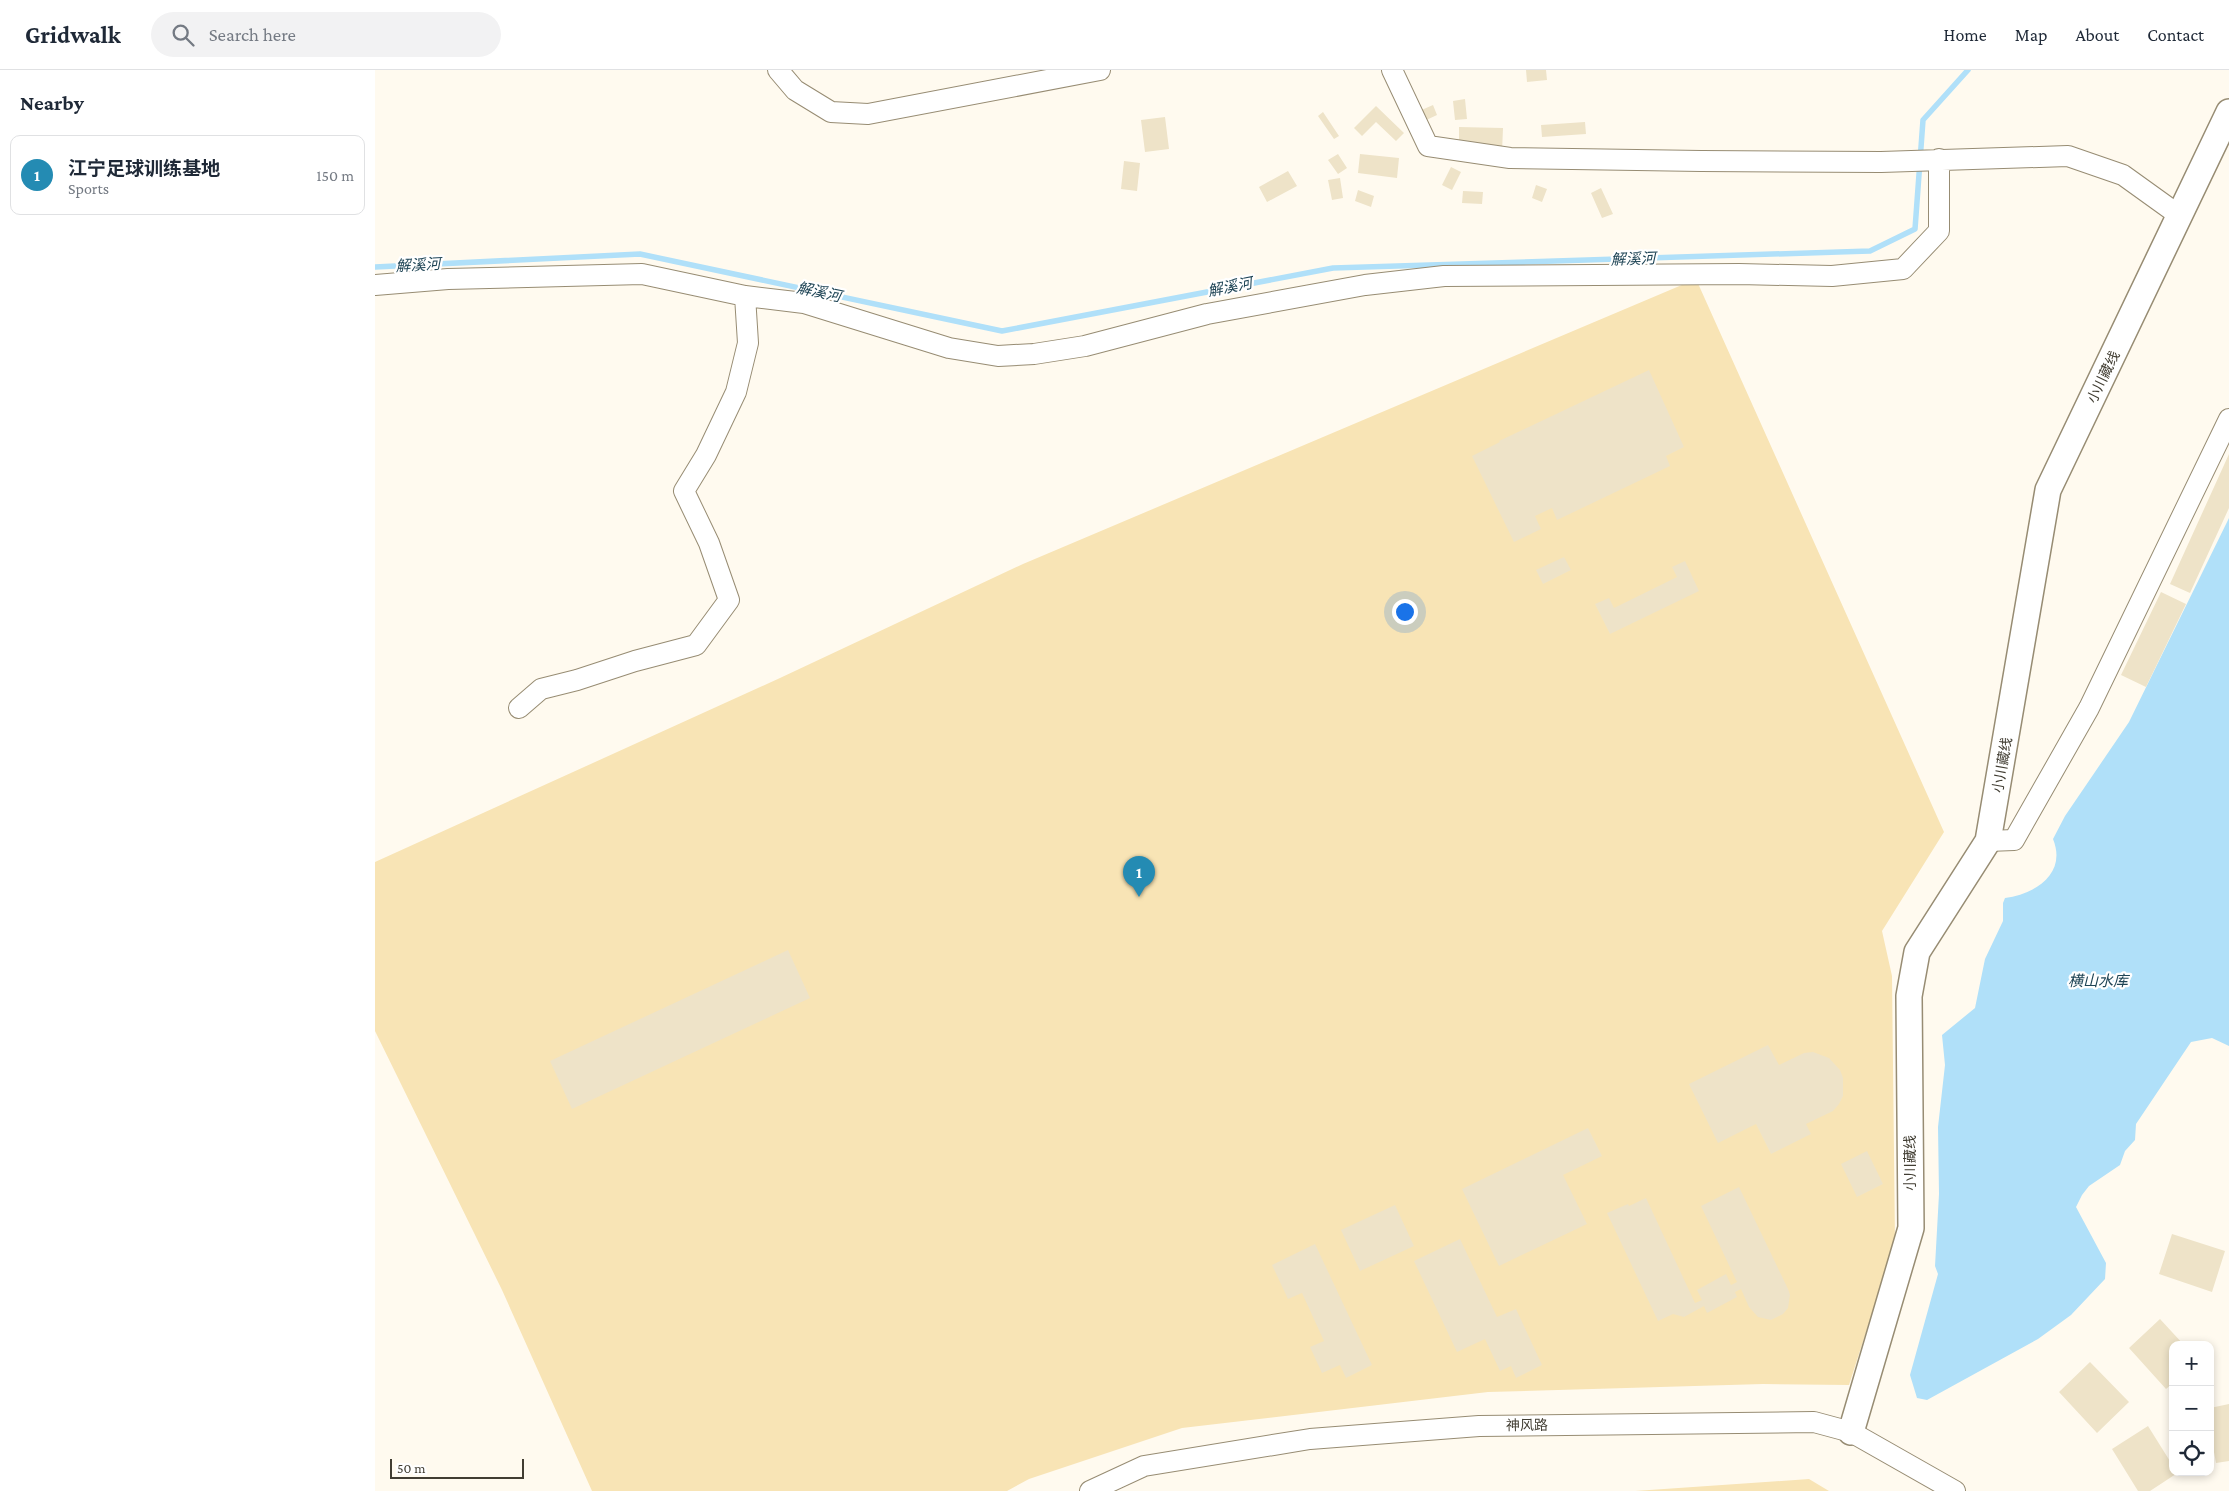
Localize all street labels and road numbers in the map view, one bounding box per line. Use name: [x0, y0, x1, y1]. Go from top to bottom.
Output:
street label: 小川藏线: [2084, 348, 2122, 406]
street label: 小川藏线: [1989, 736, 2015, 794]
street label: 小川藏线: [1902, 1135, 1918, 1191]
street label: 神风路: [1506, 1417, 1548, 1433]

